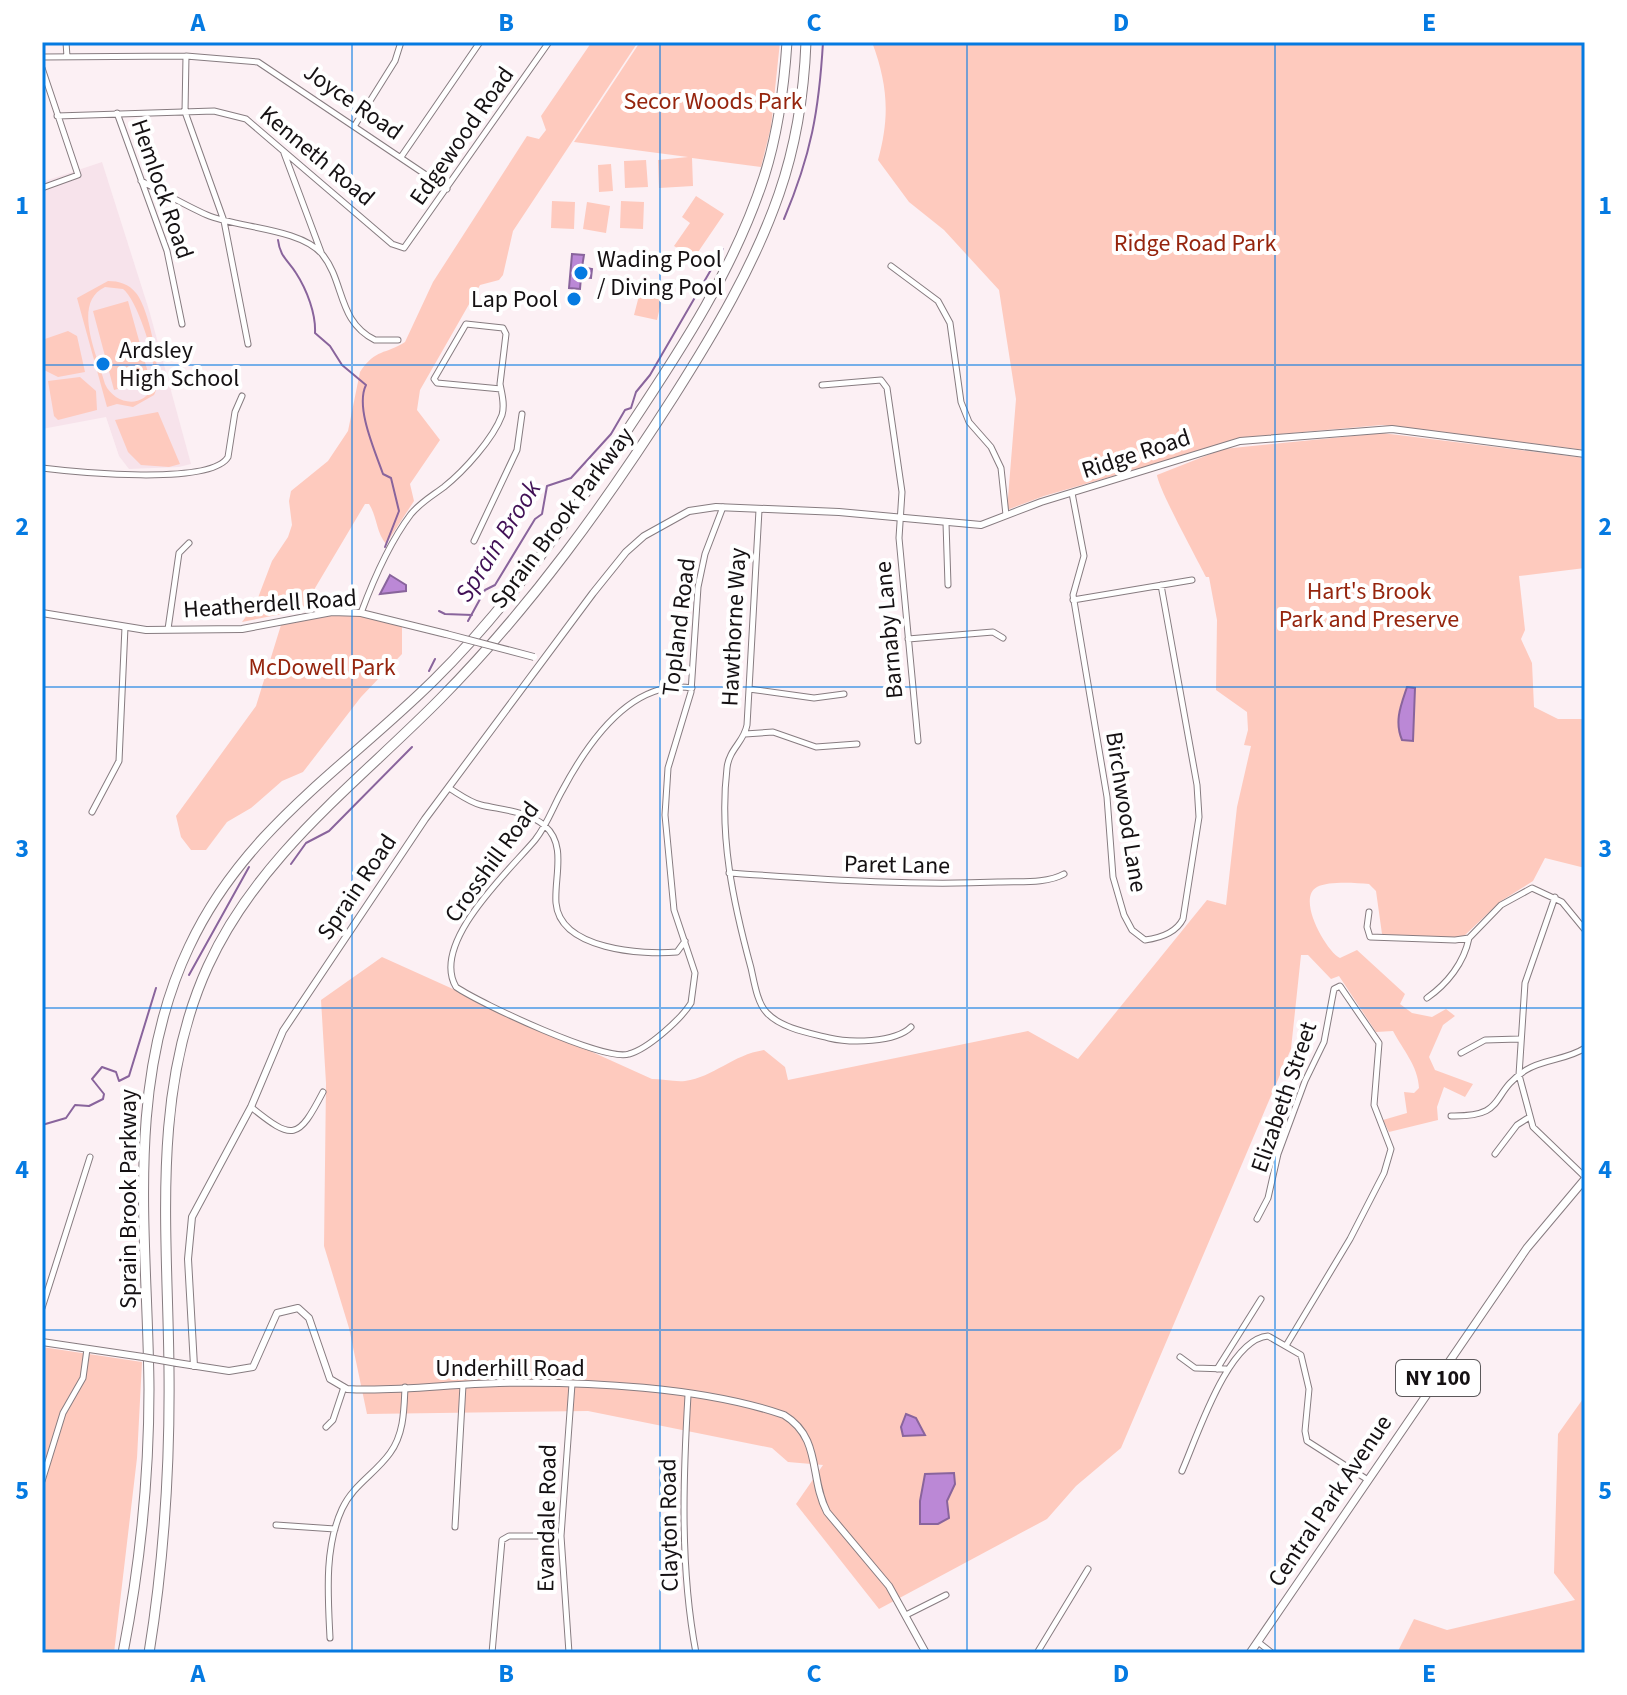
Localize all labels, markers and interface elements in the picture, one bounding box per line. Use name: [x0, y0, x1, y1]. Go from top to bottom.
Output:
text: A: [190, 4, 207, 41]
text: B: [498, 4, 514, 41]
text: C: [806, 4, 822, 41]
text: D: [1113, 4, 1129, 41]
text: E: [1422, 4, 1436, 41]
street label: Joyce Road: [296, 55, 410, 149]
street label: Edgewood Road: [401, 59, 523, 213]
park label: Secor Woods Park: [623, 84, 803, 119]
street label: Kenneth Road: [252, 97, 382, 215]
street label: Hemlock Road: [122, 114, 202, 264]
text: 1: [15, 187, 29, 224]
text: 1: [1598, 187, 1612, 224]
park label: Ridge Road Park: [1114, 226, 1276, 261]
place label: Wading Pool / Diving Pool: [597, 242, 723, 305]
marker: Wading Pool / Diving Pool: [572, 264, 590, 282]
place label: Lap Pool: [471, 282, 558, 317]
marker: Lap Pool: [565, 290, 583, 308]
place label: Ardsley High School: [119, 333, 239, 396]
marker: Ardsley High School: [94, 355, 112, 373]
street label: Ridge Road: [1077, 420, 1195, 488]
street label: Sprain Brook Parkway: [484, 422, 640, 614]
water label: Sprain Brook: [448, 475, 548, 607]
text: 2: [15, 508, 29, 545]
text: 2: [1598, 508, 1612, 545]
street label: Hawthorne Way: [712, 547, 756, 707]
street label: Topland Road: [653, 556, 705, 698]
street label: Barnaby Lane: [866, 560, 912, 700]
park label: Hart's Brook Park and Preserve: [1279, 574, 1459, 637]
street label: Heatherdell Road: [182, 580, 358, 628]
park label: McDowell Park: [248, 650, 396, 685]
street label: Birchwood Lane: [1096, 729, 1156, 895]
street label: Crosshill Road: [436, 794, 548, 930]
street label: Sprain Road: [309, 827, 405, 947]
text: 3: [15, 830, 29, 867]
text: 3: [1598, 830, 1612, 867]
street label: Paret Lane: [844, 847, 950, 883]
street label: Elizabeth Street: [1242, 1017, 1326, 1177]
street label: Sprain Brook Parkway: [111, 1089, 146, 1309]
text: 4: [15, 1151, 29, 1188]
text: 4: [1598, 1151, 1612, 1188]
street label: Underhill Road: [435, 1351, 585, 1386]
road number: NY 100: [1396, 1360, 1480, 1396]
street label: Central Park Avenue: [1259, 1408, 1401, 1594]
street label: Evandale Road: [528, 1444, 566, 1592]
street label: Clayton Road: [650, 1458, 688, 1592]
text: 5: [15, 1472, 29, 1509]
text: 5: [1598, 1472, 1612, 1509]
text: A: [190, 1655, 207, 1692]
text: B: [498, 1655, 514, 1692]
text: C: [806, 1655, 822, 1692]
text: D: [1113, 1655, 1129, 1692]
text: E: [1422, 1655, 1436, 1692]

